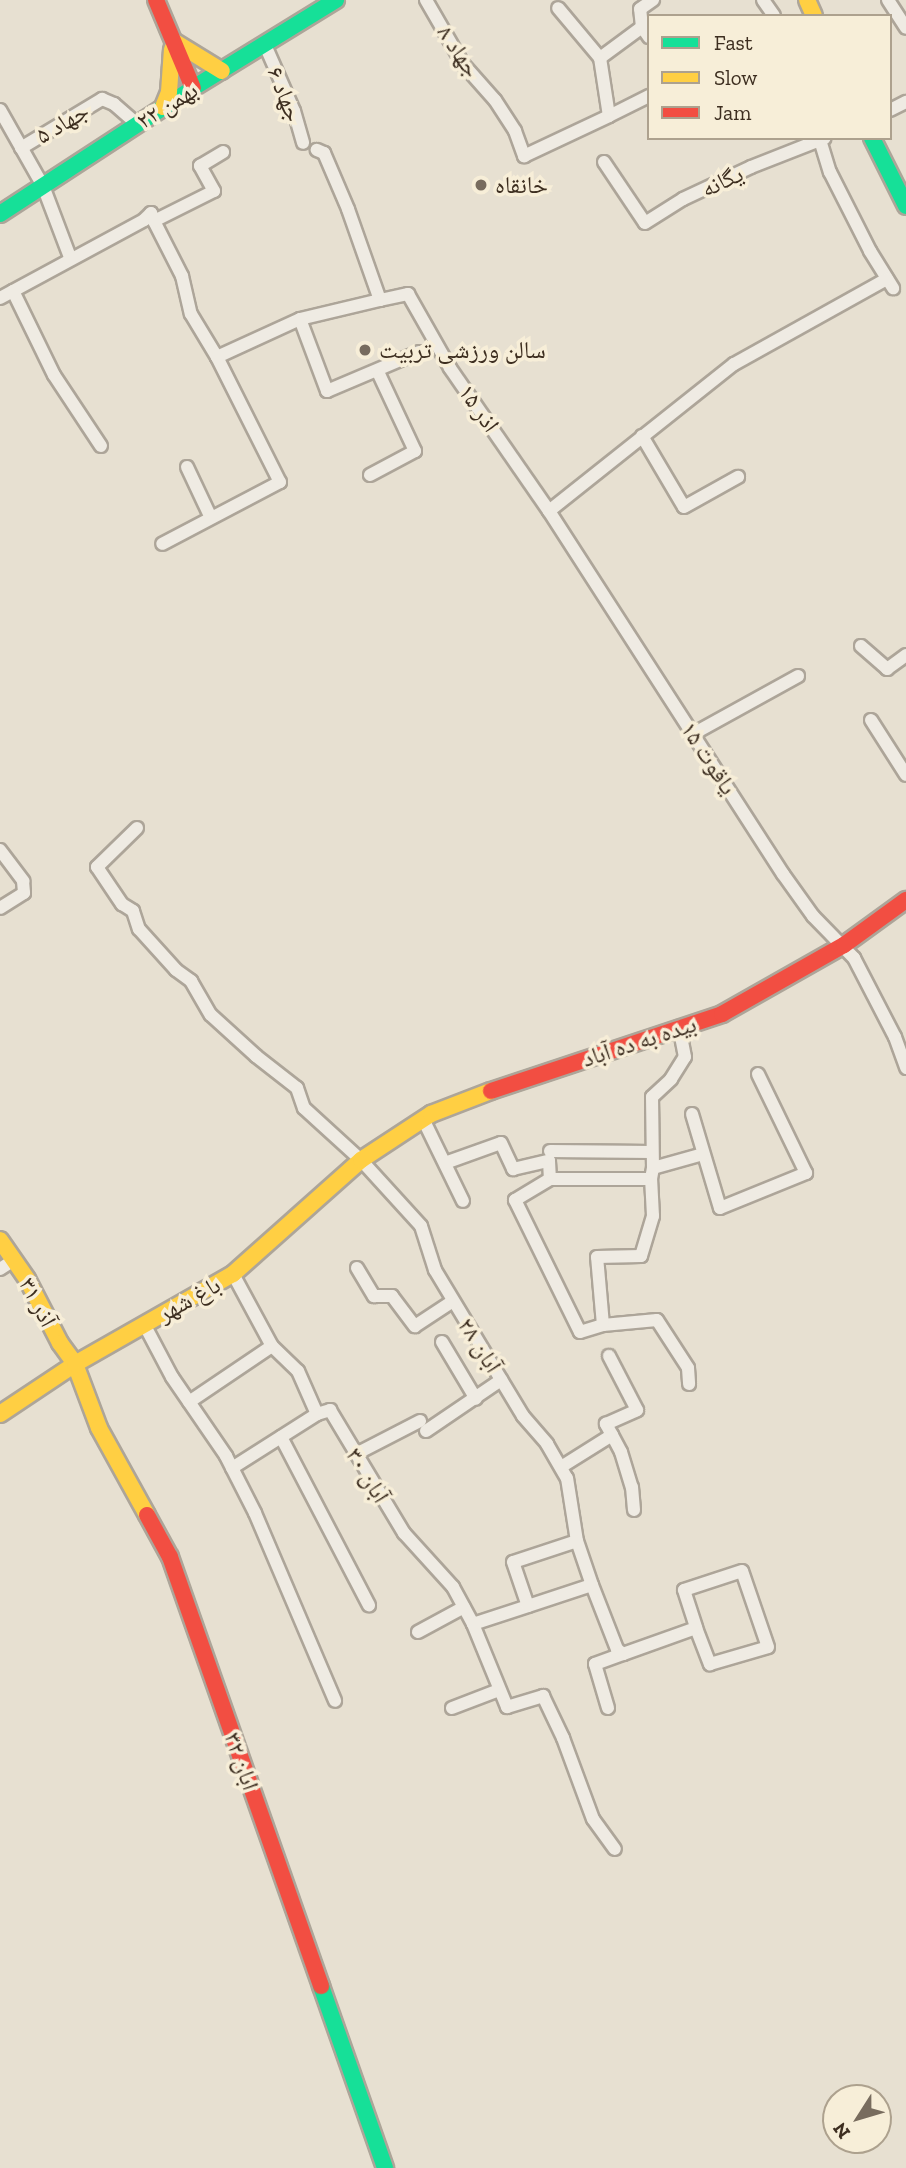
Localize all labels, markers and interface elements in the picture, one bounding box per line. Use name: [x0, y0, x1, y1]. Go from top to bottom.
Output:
legend: [647, 14, 892, 140]
street label: جهاد ۸: [431, 19, 487, 83]
text: Fast: [714, 30, 753, 55]
street label: جهاد ۶: [261, 62, 309, 126]
text: Slow: [714, 65, 757, 90]
street label: ۲۲ بهمن: [131, 75, 203, 135]
street label: جهاد ۵: [30, 96, 94, 150]
text: Jam: [714, 100, 751, 125]
street label: یگانه: [697, 159, 747, 203]
place label: خانقاه: [495, 171, 548, 199]
marker: خانقاه: [473, 177, 489, 193]
place label: سالن ورزشی تربیت: [379, 336, 546, 364]
marker: سالن ورزشی تربیت: [357, 342, 373, 358]
street label: اذر ۱۵: [452, 378, 506, 438]
street label: یاقوت ۱۵: [675, 716, 743, 800]
street label: بیده به ده آباد: [578, 1009, 700, 1073]
street label: باغ شهر: [153, 1270, 225, 1328]
street label: آذر ۳۱: [13, 1272, 63, 1332]
street label: آبان ۲۸: [452, 1312, 508, 1378]
street label: آبان ۳۰: [340, 1442, 396, 1508]
street label: ابان ۳۲: [219, 1728, 265, 1794]
north arrow: [822, 2084, 892, 2154]
text: N: [828, 2118, 855, 2143]

